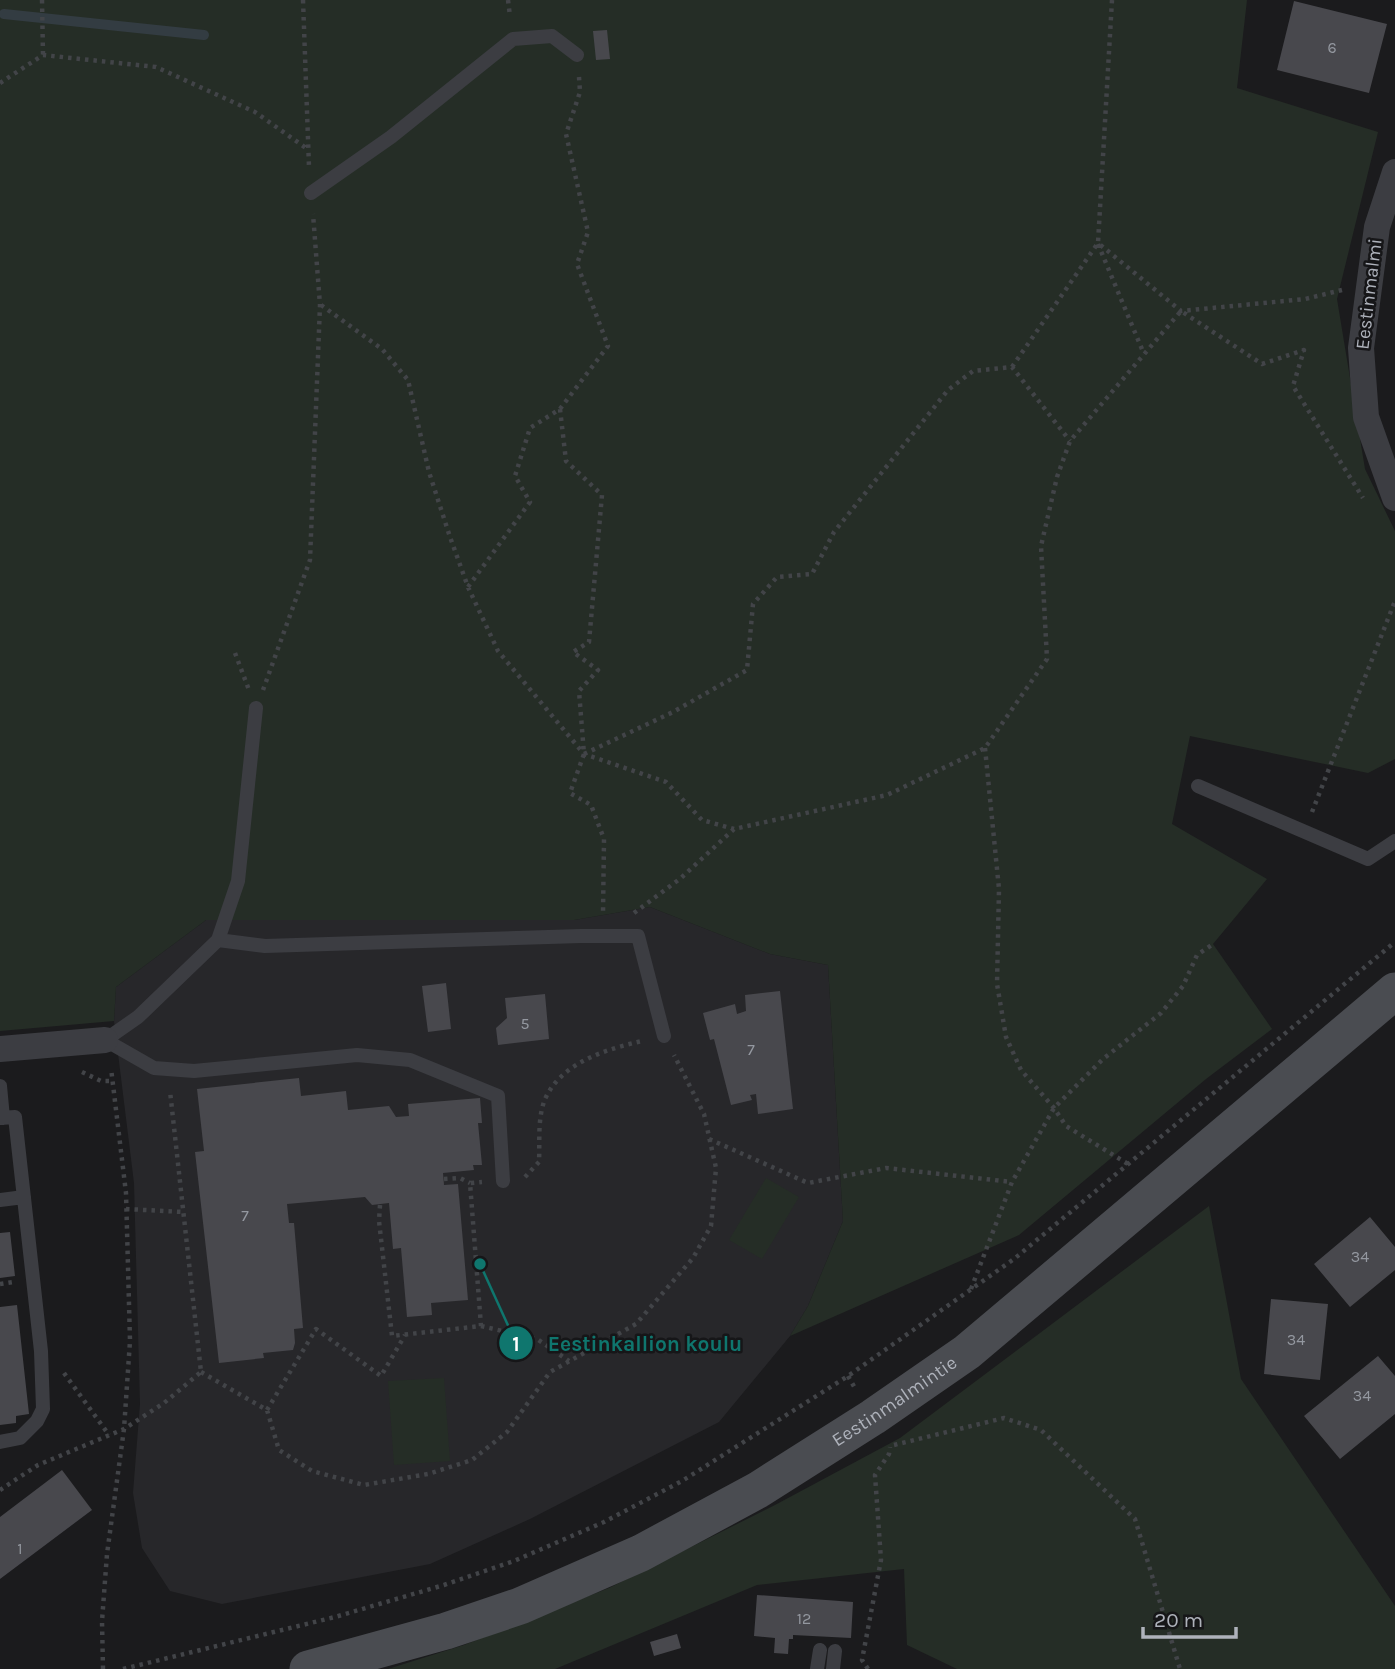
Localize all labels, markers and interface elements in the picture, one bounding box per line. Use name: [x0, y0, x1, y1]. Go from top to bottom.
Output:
house number: 6: [1327, 38, 1337, 57]
street label: Eestinmalmi: [1351, 237, 1387, 351]
house number: 5: [520, 1014, 530, 1033]
house number: 7: [747, 1040, 755, 1059]
house number: 7: [241, 1206, 249, 1225]
house number: 34: [1351, 1247, 1369, 1266]
callout: Eestinkallion koulu: [499, 1322, 756, 1364]
house number: 34: [1287, 1330, 1305, 1349]
text: 1: [512, 1332, 520, 1356]
text: Eestinkallion koulu: [548, 1332, 742, 1356]
street label: Eestinmalmintie: [828, 1351, 961, 1451]
house number: 34: [1353, 1386, 1371, 1405]
house number: 1: [17, 1539, 23, 1558]
scale bar: [1143, 1596, 1236, 1640]
text: 20 m: [1154, 1608, 1203, 1632]
house number: 12: [797, 1609, 811, 1628]

